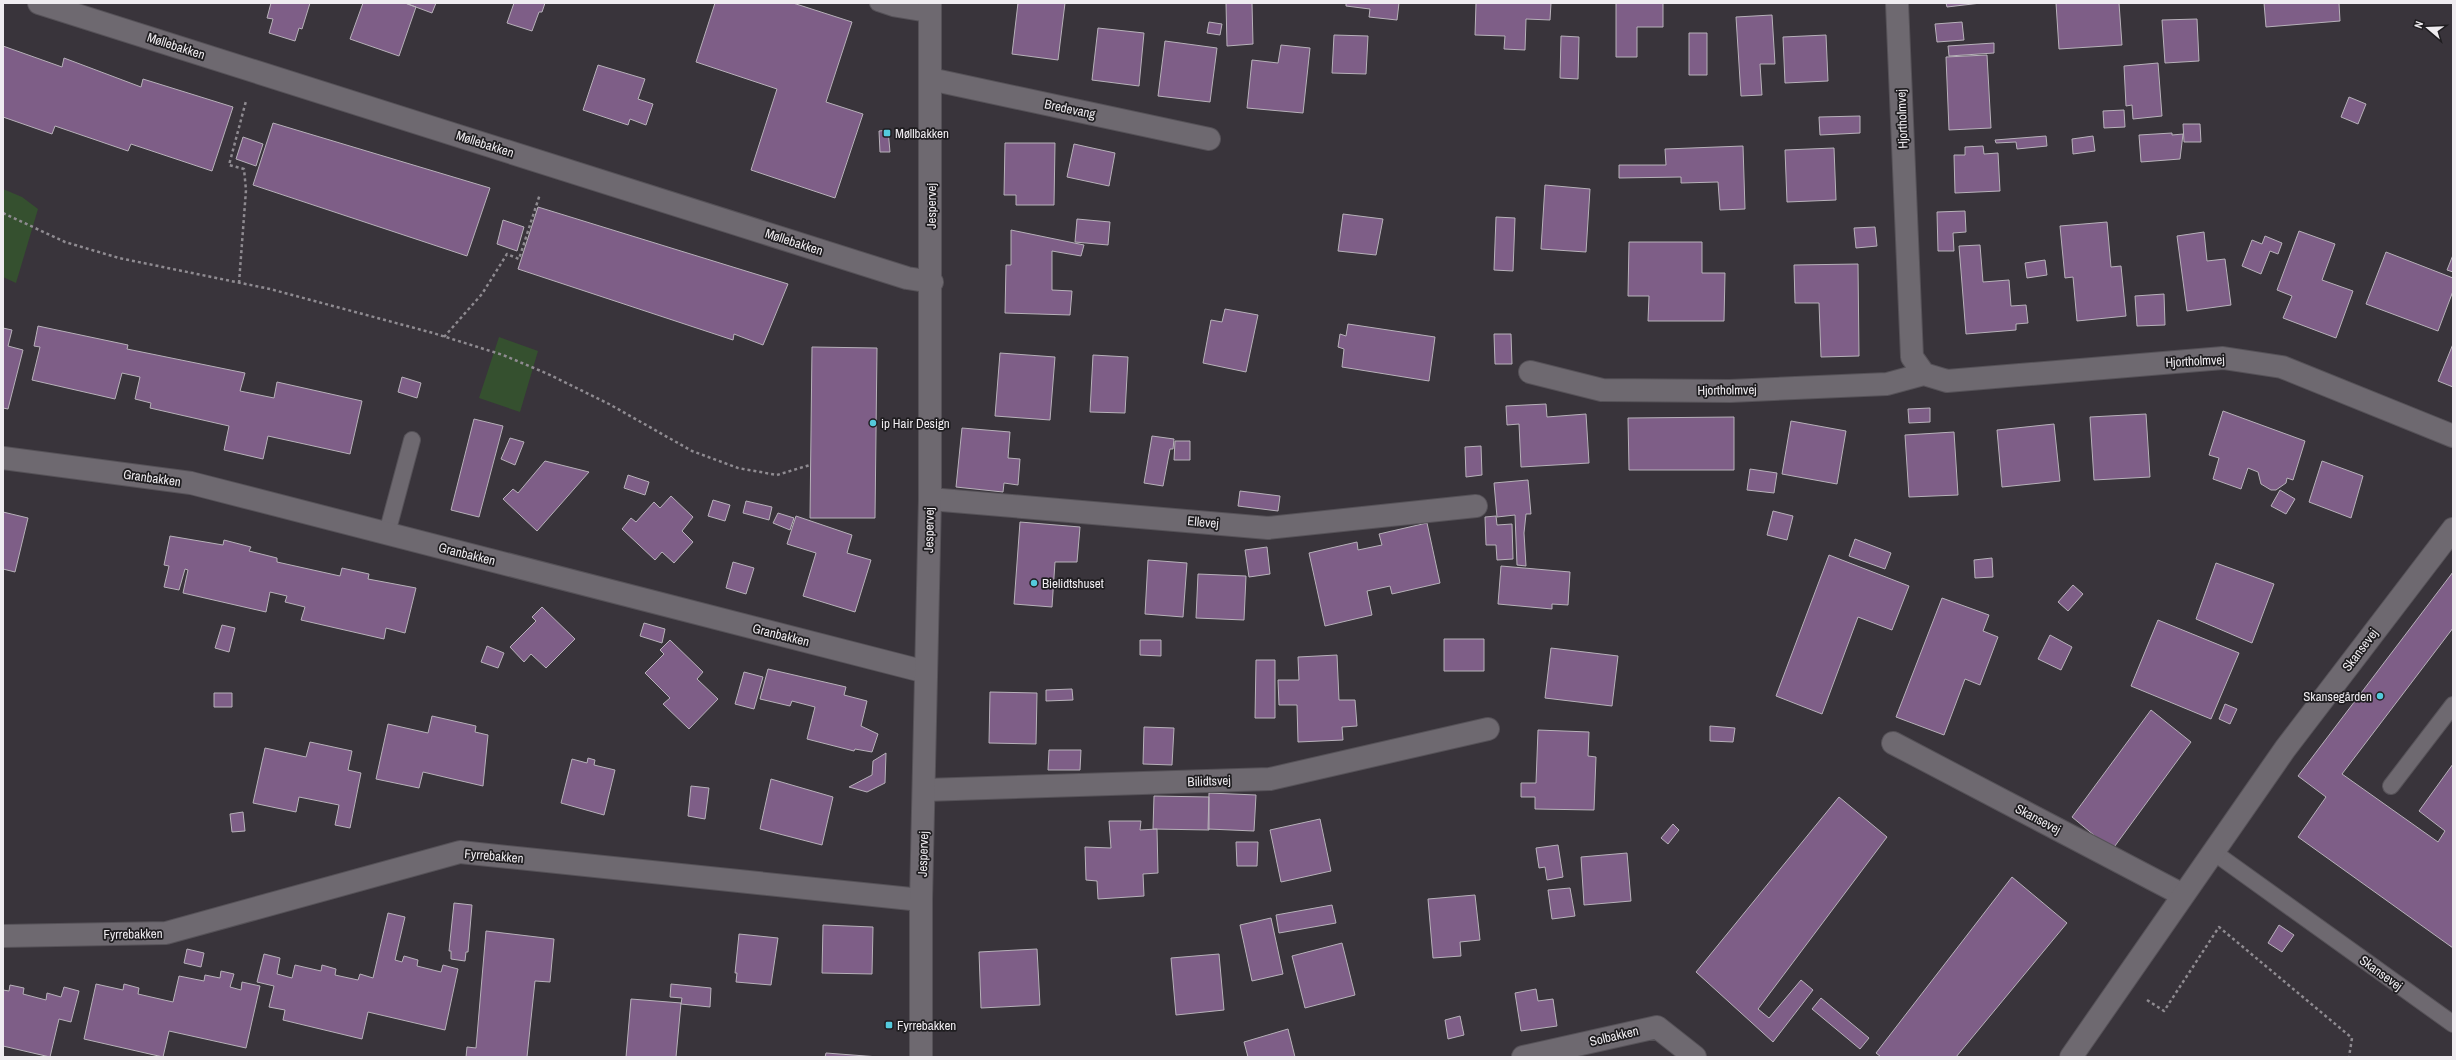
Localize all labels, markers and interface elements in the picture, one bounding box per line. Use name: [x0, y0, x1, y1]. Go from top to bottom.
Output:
north arrow: [2408, 8, 2448, 48]
text: N: [2411, 19, 2426, 30]
street label: Møllebakken: [145, 29, 207, 63]
street label: Hjortholmvej: [1892, 89, 1912, 149]
street label: Bredevang: [1043, 95, 1097, 123]
place label: Møllbakken: [895, 125, 949, 142]
street label: Møllebakken: [454, 127, 516, 161]
marker: Møllbakken: [882, 128, 892, 138]
street label: Jespervej: [923, 183, 940, 229]
street label: Møllebakken: [763, 225, 825, 259]
street label: Hjortholmvej: [2165, 351, 2225, 371]
street label: Hjortholmvej: [1697, 381, 1757, 399]
place label: ip Hair Design: [881, 415, 950, 432]
marker: ip Hair Design: [868, 418, 878, 428]
street label: Granbakken: [122, 466, 182, 490]
street label: Jespervej: [920, 507, 938, 553]
street label: Ellevej: [1187, 512, 1219, 532]
street label: Granbakken: [437, 539, 497, 569]
place label: Bielidtshuset: [1042, 575, 1104, 592]
marker: Bielidtshuset: [1029, 578, 1039, 588]
street label: Granbakken: [751, 620, 811, 650]
street label: Skansevej: [2338, 625, 2382, 675]
place label: Skansegården: [2303, 688, 2372, 705]
marker: Skansegården: [2375, 691, 2385, 701]
street label: Bilidtsvej: [1187, 772, 1231, 790]
street label: Skansevej: [2012, 800, 2064, 838]
street label: Jespervej: [914, 831, 932, 877]
street label: Fyrrebakken: [464, 845, 524, 867]
street label: Fyrrebakken: [103, 925, 163, 943]
street label: Skansevej: [2356, 952, 2406, 994]
place label: Fyrrebakken: [897, 1017, 956, 1034]
marker: Fyrrebakken: [884, 1020, 894, 1030]
street label: Solbakken: [1588, 1022, 1640, 1050]

